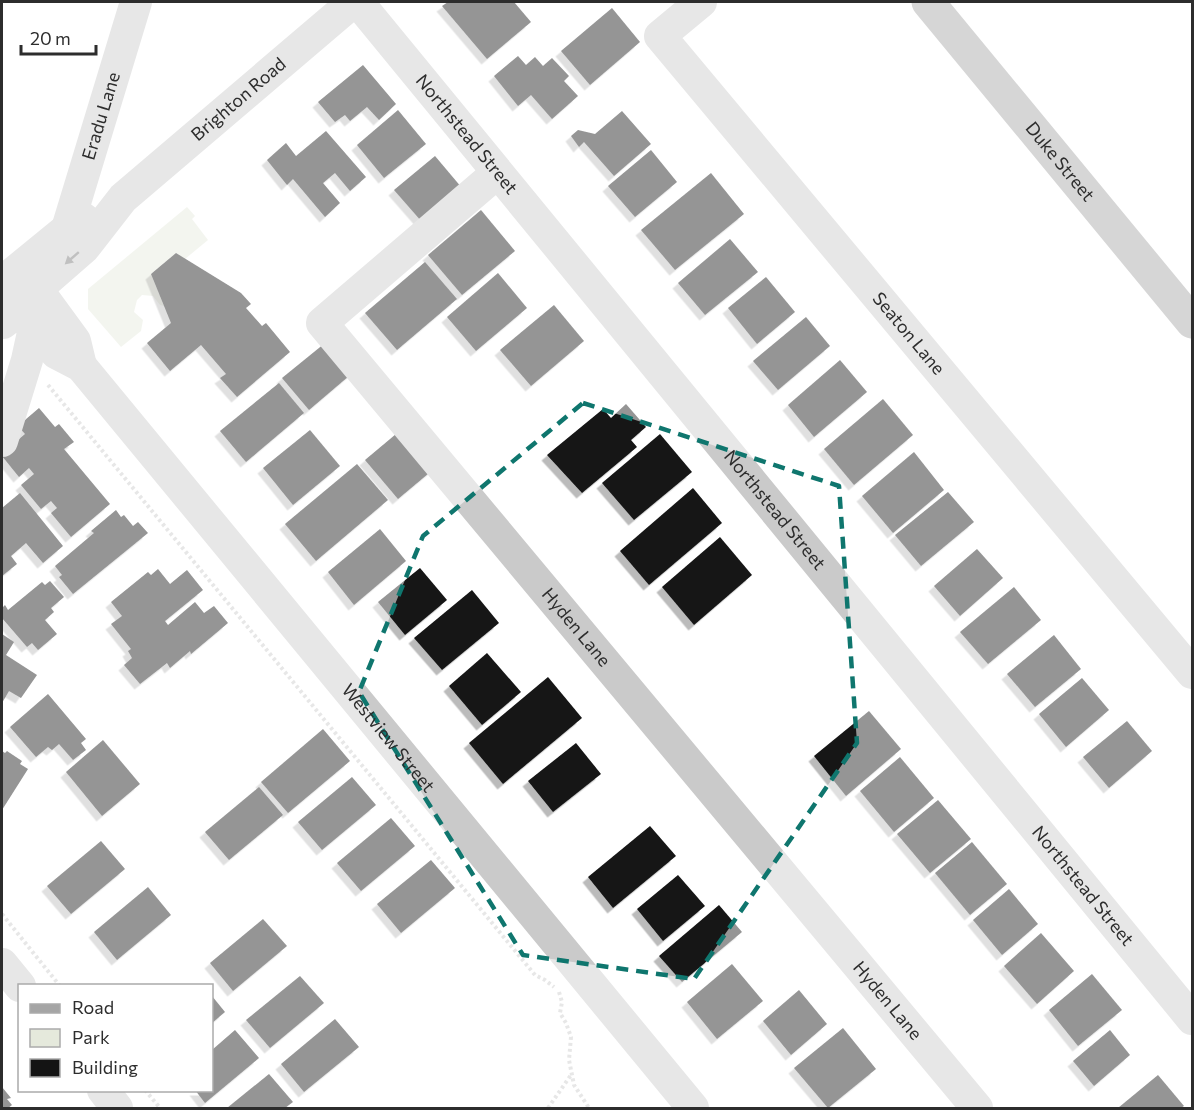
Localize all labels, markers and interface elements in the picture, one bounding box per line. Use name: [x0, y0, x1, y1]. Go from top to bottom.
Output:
scale bar: [21, 18, 96, 56]
text: 20 m: [30, 27, 71, 49]
street label: Brighton Road: [186, 52, 290, 145]
street label: Eradu Lane: [77, 69, 124, 162]
street label: Northstead Street: [412, 69, 523, 198]
street label: Duke Street: [1021, 117, 1100, 205]
one-way arrow: [65, 251, 80, 264]
street label: Seaton Lane: [869, 287, 950, 379]
street label: Northstead Street: [720, 445, 831, 574]
street label: Hyden Lane: [538, 583, 616, 671]
street label: Westview Street: [338, 679, 440, 796]
street label: Northstead Street: [1028, 821, 1139, 950]
street label: Hyden Lane: [849, 956, 927, 1044]
legend: [18, 984, 213, 1092]
text: Road: [72, 996, 114, 1018]
text: Park: [72, 1026, 110, 1048]
text: Building: [72, 1056, 138, 1078]

